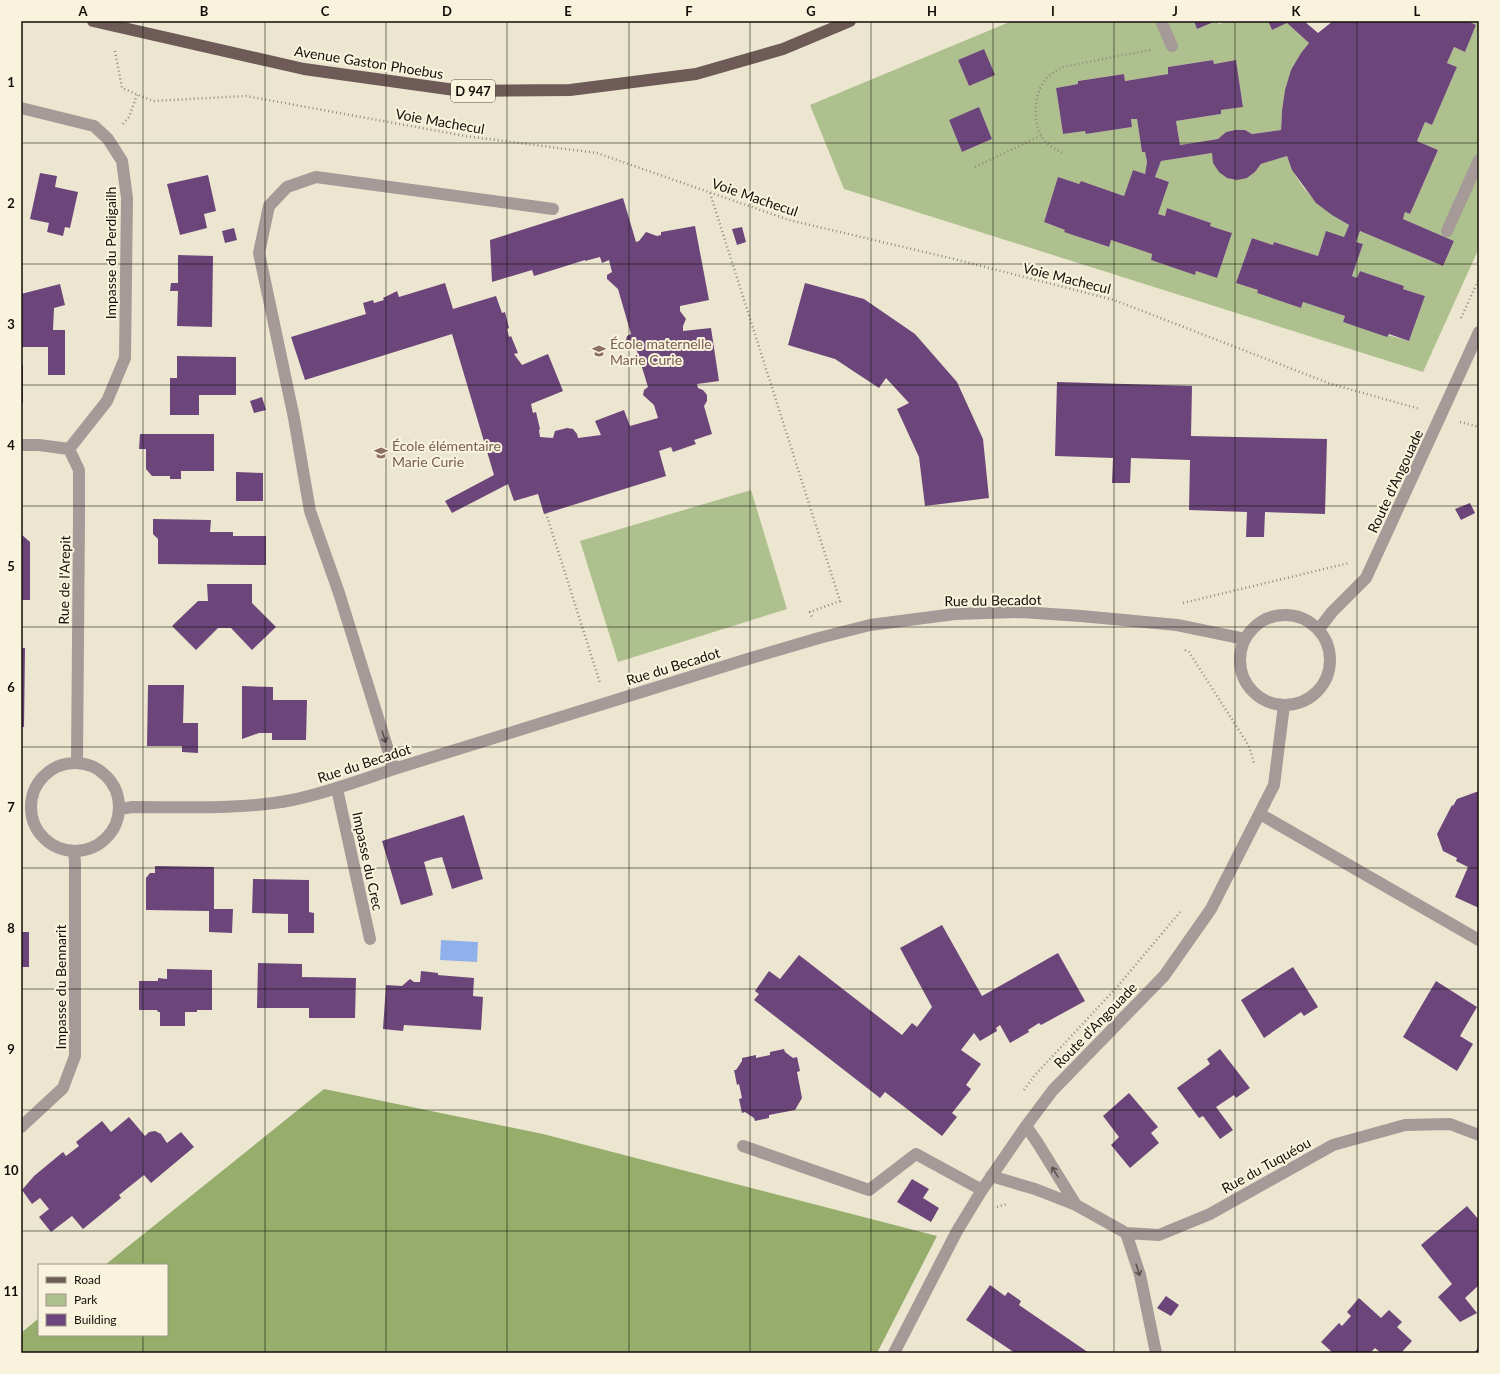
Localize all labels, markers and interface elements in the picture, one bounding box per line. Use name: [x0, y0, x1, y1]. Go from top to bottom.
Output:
text: A: [77, 3, 88, 19]
text: B: [200, 3, 209, 19]
text: C: [321, 3, 330, 19]
text: D: [442, 3, 452, 19]
text: E: [564, 3, 572, 19]
text: F: [685, 3, 693, 19]
text: G: [806, 3, 816, 19]
text: H: [927, 3, 937, 19]
text: I: [1051, 3, 1055, 19]
text: J: [1172, 3, 1178, 19]
text: K: [1292, 3, 1302, 19]
text: L: [1414, 3, 1421, 19]
street label: Avenue Gaston Phoebus: [293, 42, 445, 82]
text: 1: [7, 74, 15, 90]
road number: D 947: [451, 80, 495, 102]
street label: Voie Machecul: [394, 105, 486, 137]
street label: Voie Machecul: [710, 174, 800, 220]
street label: Impasse du Perdigailh: [102, 187, 119, 319]
text: 2: [7, 195, 15, 211]
street label: Voie Machecul: [1021, 259, 1113, 297]
text: 3: [7, 316, 15, 332]
place label: École maternelle Marie Curie: [610, 335, 712, 368]
school or university icon: École maternelle Marie Curie: [591, 343, 607, 359]
street label: Route d'Angouade: [1364, 427, 1426, 535]
text: 4: [7, 437, 15, 453]
place label: École élémentaire Marie Curie: [392, 437, 501, 470]
school or university icon: École élémentaire Marie Curie: [373, 445, 389, 461]
street label: Rue de l'Arepit: [55, 535, 73, 625]
text: 5: [7, 558, 15, 574]
street label: Rue du Becadot: [944, 591, 1042, 609]
street label: Rue du Becadot: [624, 644, 722, 688]
text: 6: [7, 679, 15, 695]
one-way arrow: [381, 730, 388, 743]
street label: Rue du Becadot: [315, 740, 413, 786]
text: 7: [7, 799, 15, 815]
street label: Impasse du Crec: [349, 810, 387, 912]
text: 8: [7, 920, 15, 936]
street label: Impasse du Bennarit: [52, 925, 69, 1049]
street label: Route d'Angouade: [1050, 979, 1140, 1071]
text: 9: [7, 1041, 15, 1057]
street label: Rue du Tuquéou: [1218, 1133, 1314, 1197]
text: 10: [3, 1162, 19, 1178]
one-way arrow: [1051, 1166, 1059, 1178]
one-way arrow: [1135, 1263, 1142, 1276]
legend: [38, 1264, 168, 1336]
text: Road: [74, 1272, 101, 1287]
text: 11: [3, 1283, 19, 1299]
text: Park: [74, 1292, 98, 1307]
text: Building: [74, 1312, 117, 1327]

